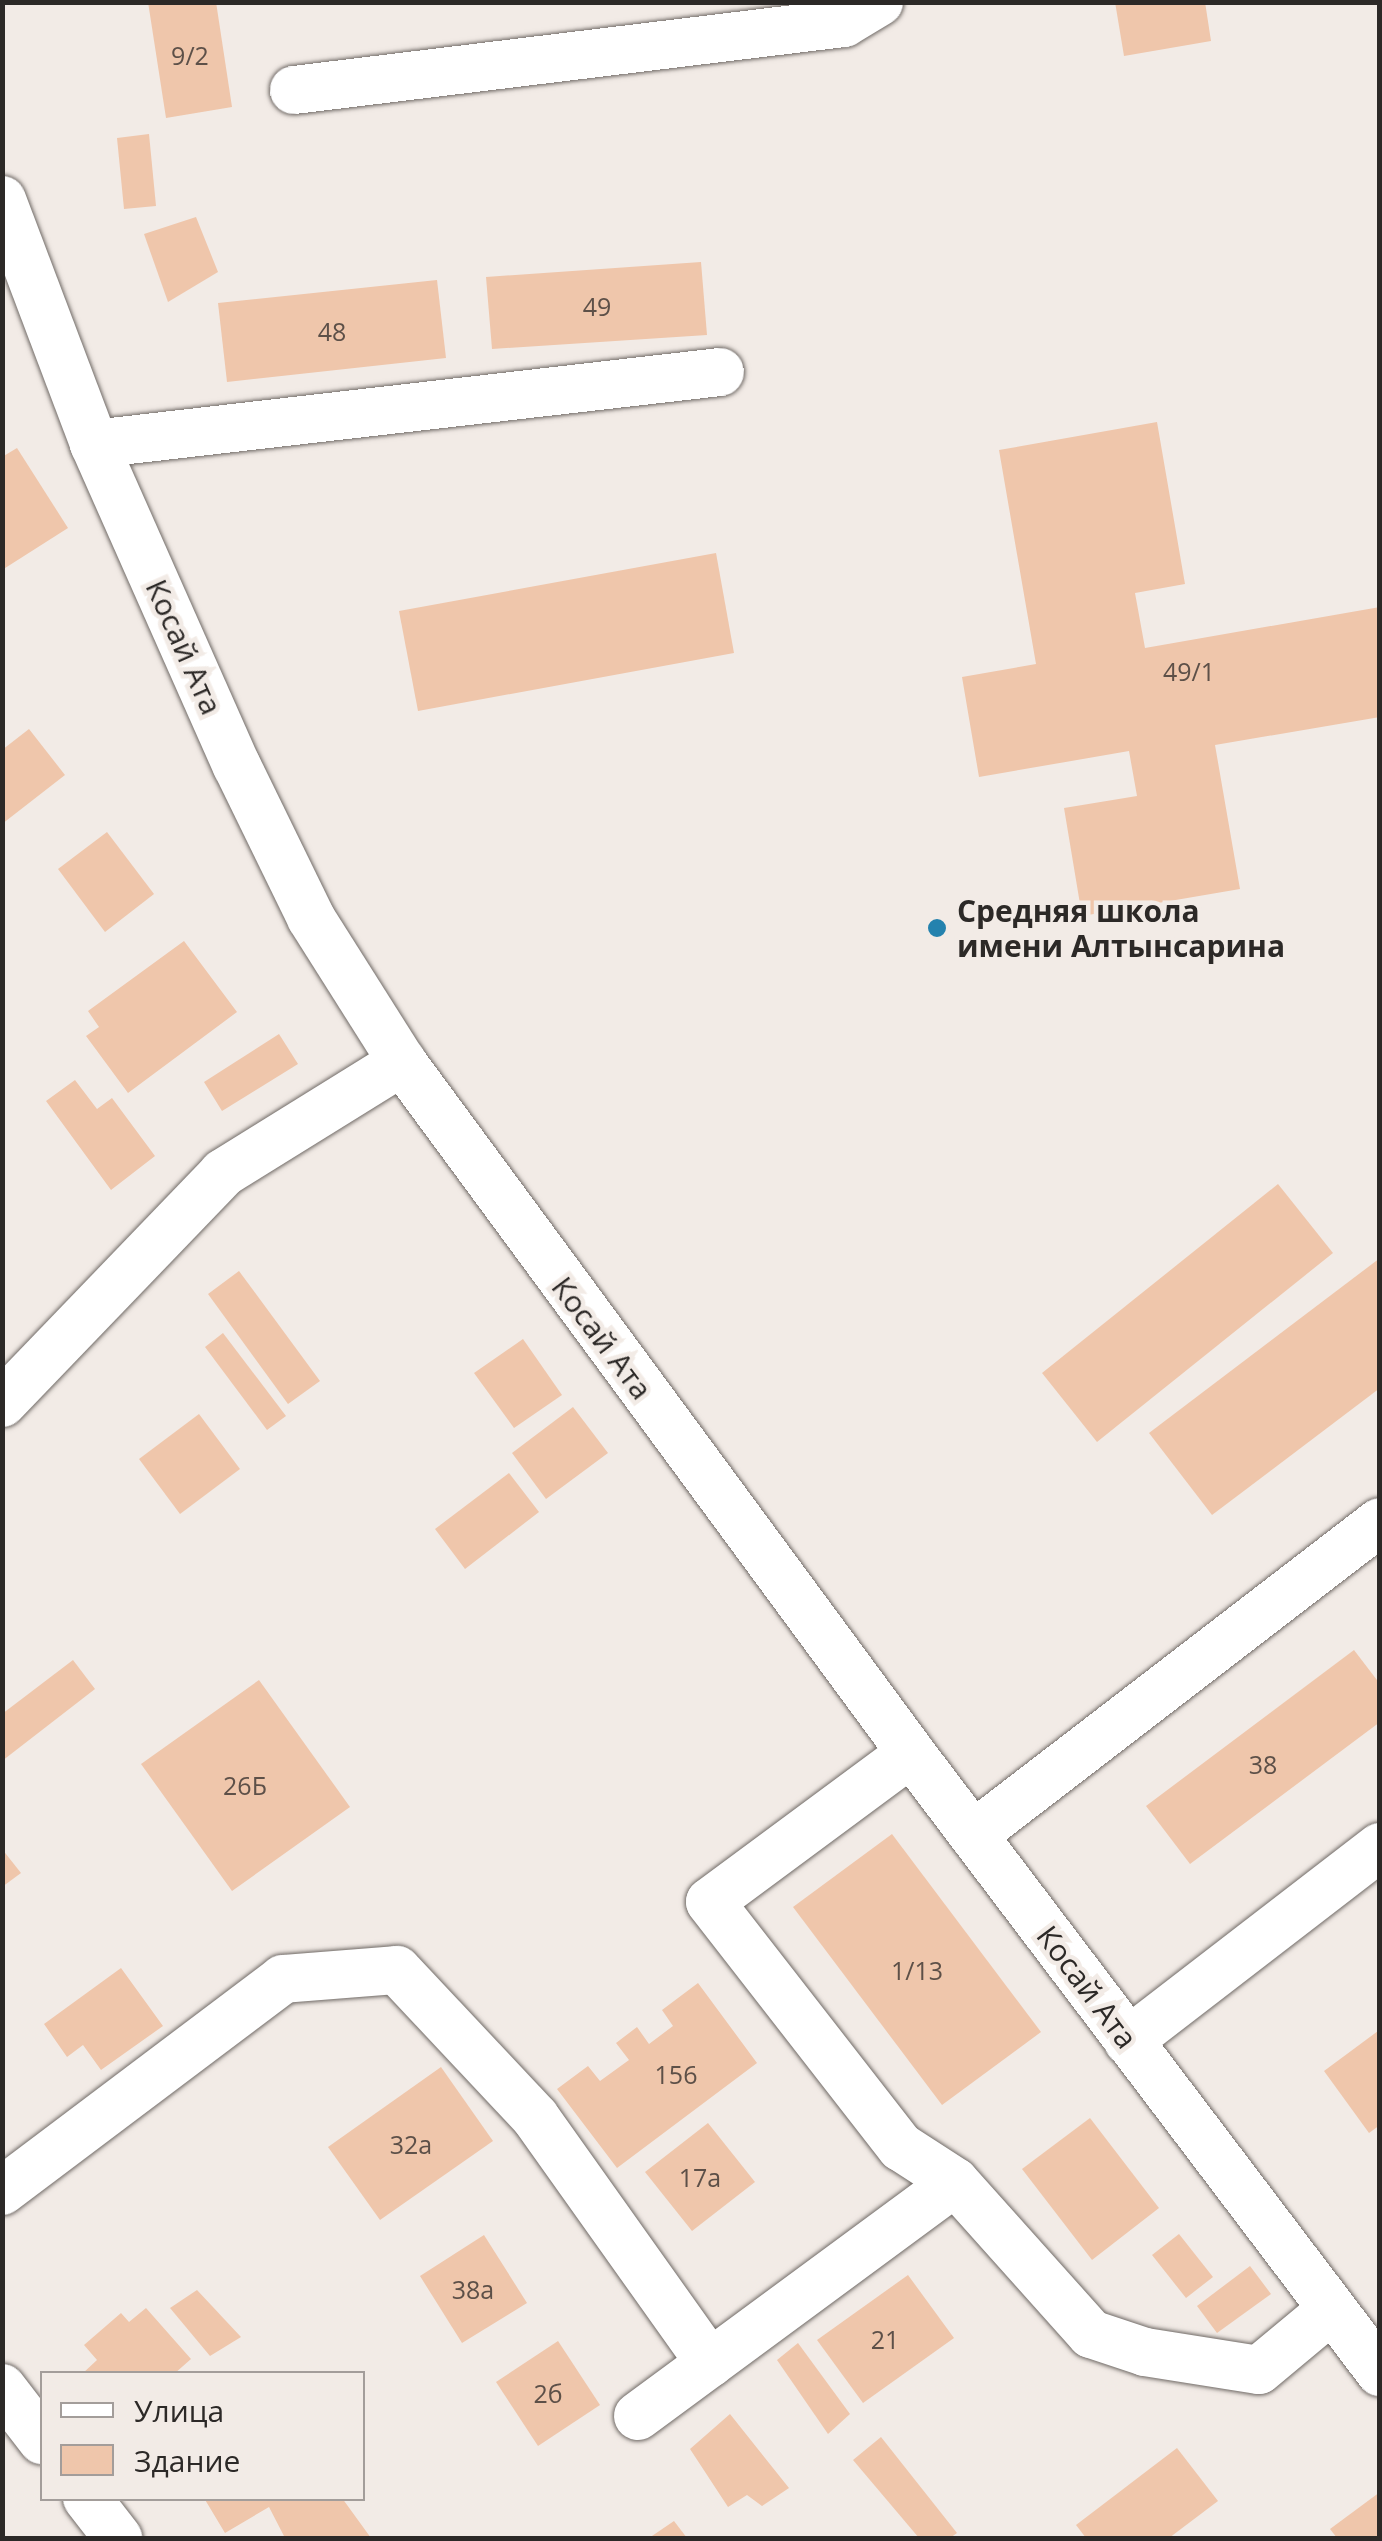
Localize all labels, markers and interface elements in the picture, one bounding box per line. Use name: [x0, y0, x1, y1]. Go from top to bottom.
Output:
house number: 9/2: [171, 40, 209, 70]
house number: 49: [583, 291, 611, 321]
house number: 48: [318, 316, 346, 346]
street label: Косай Ата: [138, 574, 230, 720]
house number: 49/1: [1163, 656, 1215, 686]
place label: Средняя школа имени Алтынсарина: [957, 893, 1285, 964]
marker: Средняя школа имени Алтынсарина: [926, 917, 948, 939]
street label: Косай Ата: [544, 1270, 660, 1406]
house number: 38: [1249, 1749, 1277, 1779]
house number: 26Б: [223, 1770, 267, 1800]
street label: Косай Ата: [1029, 1919, 1145, 2055]
house number: 1/13: [891, 1955, 943, 1985]
house number: 156: [655, 2059, 697, 2089]
house number: 32а: [390, 2129, 432, 2159]
house number: 17а: [679, 2162, 721, 2192]
house number: 38а: [452, 2274, 494, 2304]
house number: 21: [871, 2324, 899, 2354]
legend: [40, 2371, 365, 2501]
house number: 2б: [533, 2378, 563, 2408]
text: Улица: [134, 2390, 224, 2431]
text: Здание: [134, 2440, 240, 2481]

